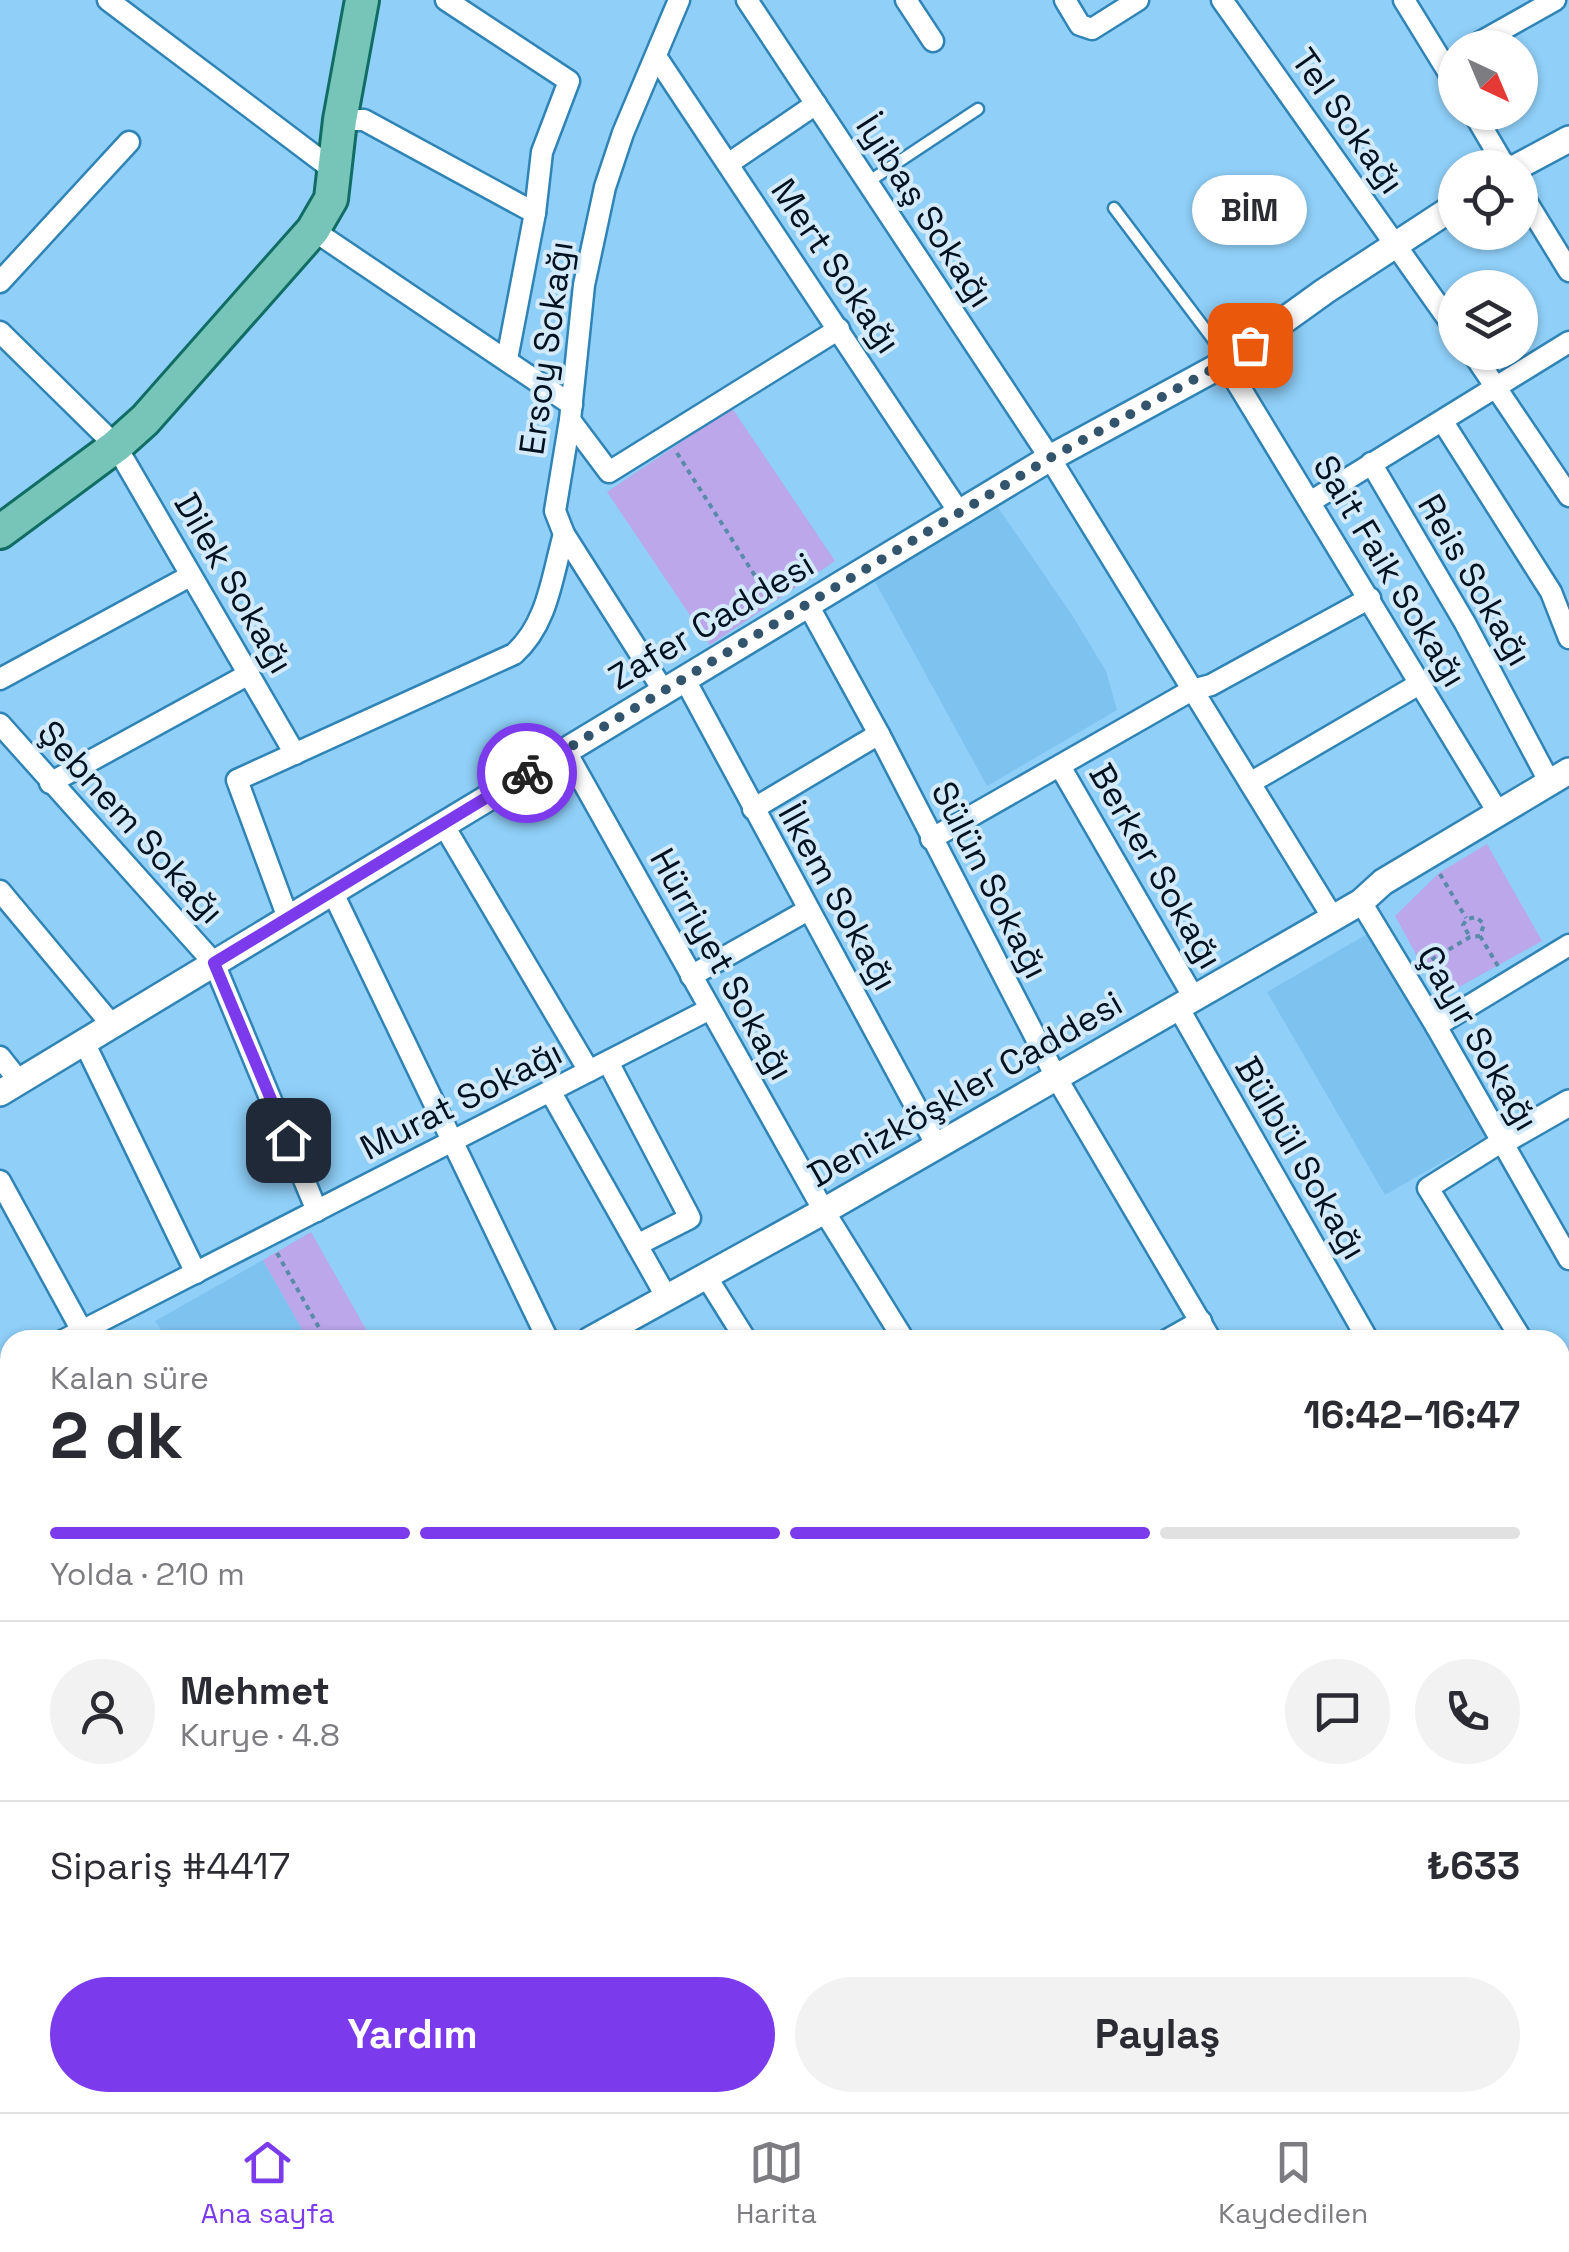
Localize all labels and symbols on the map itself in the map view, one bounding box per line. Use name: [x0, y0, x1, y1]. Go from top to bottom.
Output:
north arrow: [1438, 30, 1538, 130]
street label: Tel Sokağı: [1282, 40, 1414, 202]
street label: İyibaş Sokağı: [846, 106, 1004, 316]
street label: Mert Sokağı: [761, 170, 911, 362]
callout: BİM: [1192, 175, 1308, 245]
street label: Ersoy Sokağı: [509, 238, 583, 458]
pin: [1208, 303, 1293, 388]
street label: Sait Faik Sokağı: [1304, 447, 1476, 695]
street label: Dilek Sokağı: [165, 485, 303, 681]
street label: Reis Sokağı: [1408, 486, 1542, 674]
street label: Zafer Caddesi: [600, 542, 822, 700]
street label: Şebnem Sokağı: [28, 711, 234, 933]
courier: [477, 723, 577, 823]
street label: Berker Sokağı: [1079, 755, 1233, 977]
street label: Sülün Sokağı: [921, 774, 1059, 986]
street label: İlkem Sokağı: [769, 796, 907, 998]
street label: Hürriyet Sokağı: [640, 840, 804, 1088]
street label: Çayır Sokağı: [1407, 938, 1549, 1138]
street label: Denizköşkler Caddesi: [800, 981, 1130, 1197]
street label: Murat Sokağı: [353, 1030, 569, 1170]
street label: Bülbül Sokağı: [1225, 1049, 1377, 1267]
pin: [246, 1098, 331, 1183]

